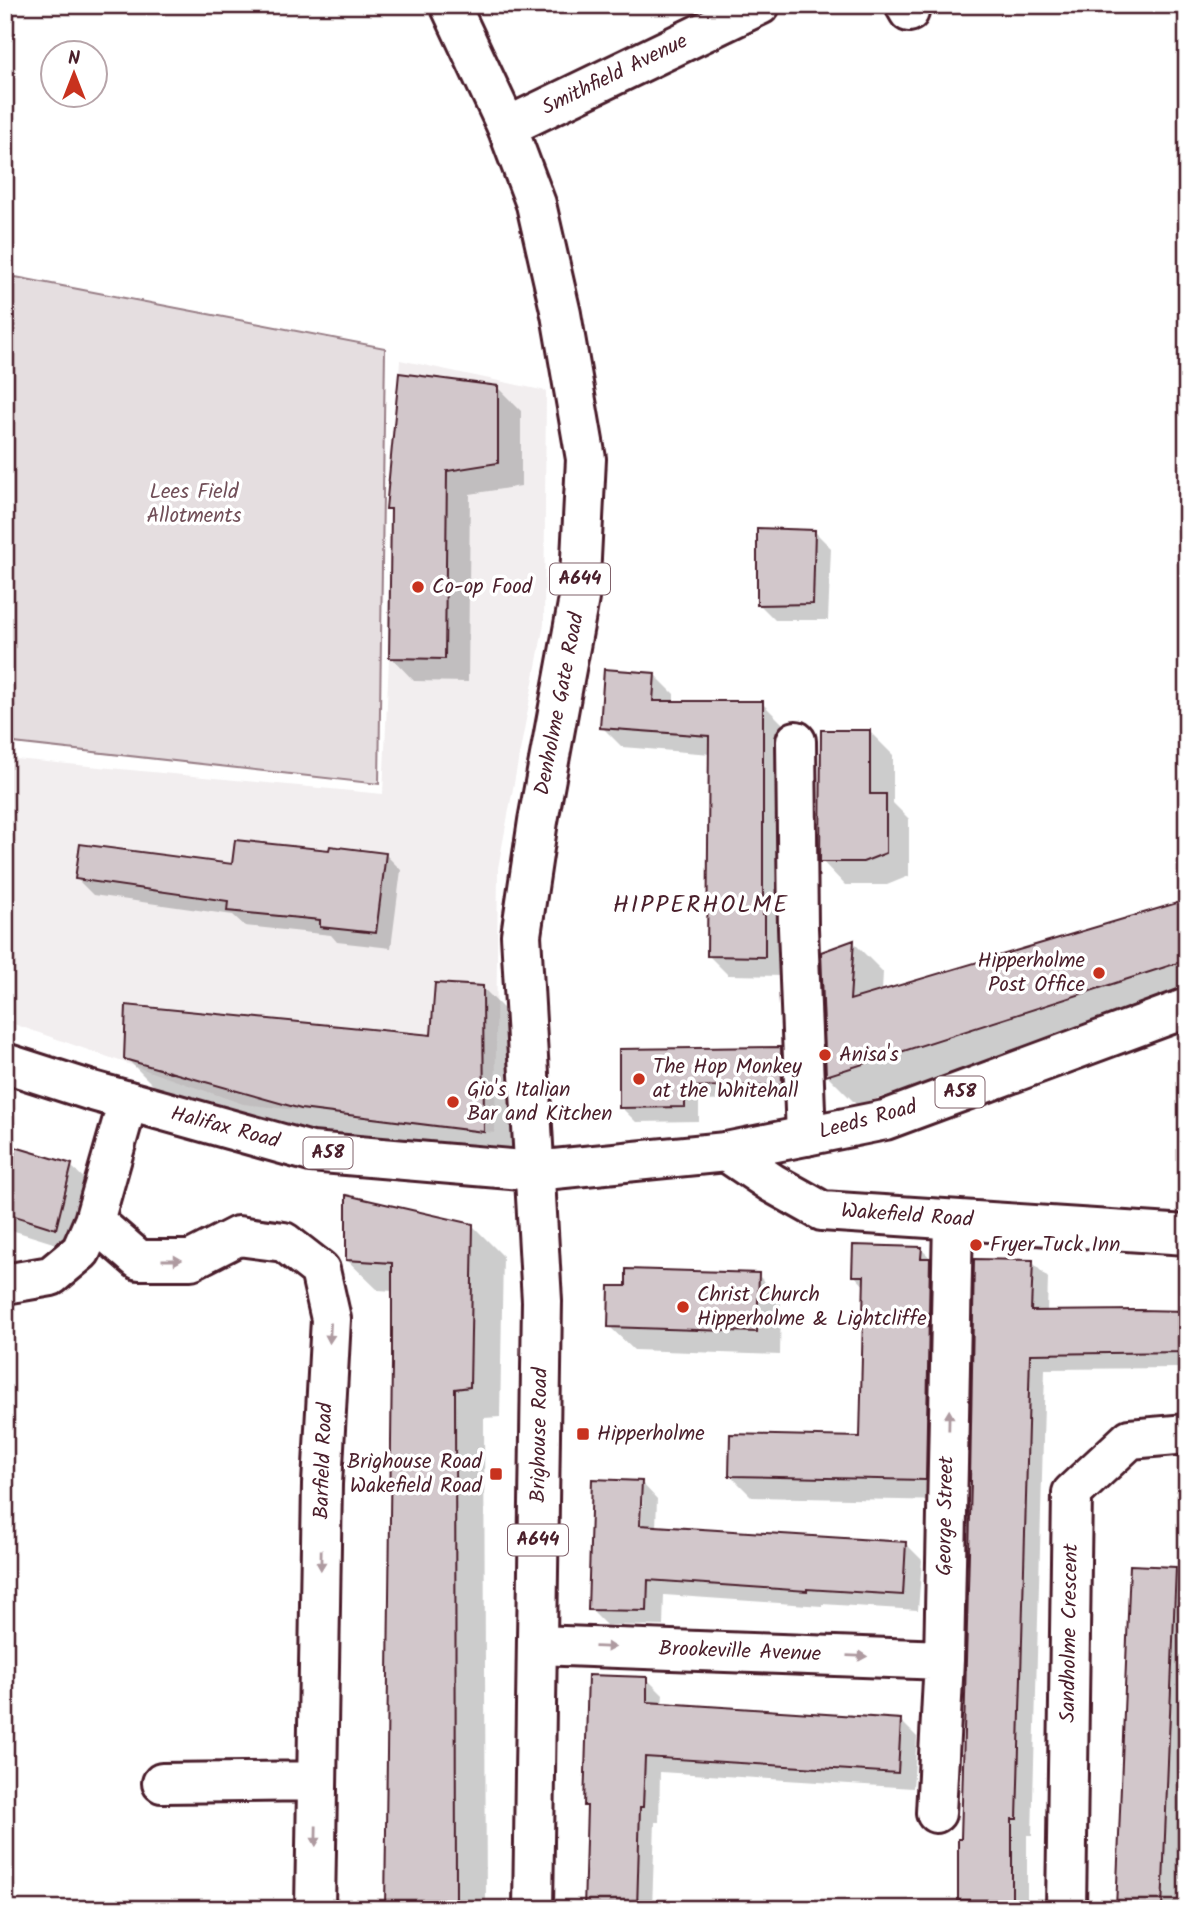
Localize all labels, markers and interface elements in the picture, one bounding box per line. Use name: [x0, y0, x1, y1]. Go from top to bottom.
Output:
street label: Smithfield Avenue: [536, 25, 694, 125]
north arrow: [38, 38, 108, 108]
text: N: [68, 44, 80, 74]
park label: Lees Field Allotments: [146, 476, 242, 533]
road number: A644: [550, 564, 610, 594]
place label: Co-op Food: [432, 571, 533, 604]
marker: Co-op Food: [410, 579, 426, 595]
street label: Denholme Gate Road: [526, 609, 594, 798]
district label: HIPPERHOLME: [613, 886, 789, 925]
place label: Hipperholme Post Office: [977, 945, 1086, 1002]
marker: Hipperholme Post Office: [1091, 965, 1107, 981]
place label: Anisa's: [839, 1039, 899, 1072]
marker: Anisa's: [817, 1047, 833, 1063]
place label: The Hop Monkey at the Whitehall: [653, 1051, 802, 1108]
marker: The Hop Monkey at the Whitehall: [631, 1071, 647, 1087]
place label: Gio's Italian Bar and Kitchen: [467, 1074, 612, 1131]
road number: A58: [936, 1076, 984, 1108]
street label: Leeds Road: [815, 1091, 921, 1149]
marker: Gio's Italian Bar and Kitchen: [445, 1094, 461, 1110]
street label: Halifax Road: [167, 1098, 284, 1158]
road number: A58: [304, 1138, 352, 1168]
street label: Wakefield Road: [840, 1195, 975, 1237]
place label: Fryer Tuck Inn: [990, 1229, 1120, 1262]
marker: Fryer Tuck Inn: [968, 1237, 984, 1253]
one-way arrow: [161, 1254, 183, 1266]
place label: Christ Church Hipperholme & Lightcliffe: [697, 1279, 927, 1336]
marker: Christ Church Hipperholme & Lightcliffe: [675, 1299, 691, 1315]
one-way arrow: [324, 1322, 335, 1344]
street label: Brighouse Road: [522, 1367, 558, 1503]
street label: Barfield Road: [305, 1402, 343, 1520]
one-way arrow: [943, 1409, 954, 1431]
place label: Hipperholme: [597, 1418, 705, 1451]
marker: Hipperholme: [575, 1426, 591, 1442]
place label: Brighouse Road Wakefield Road: [347, 1446, 483, 1503]
street label: George Street: [928, 1455, 964, 1576]
marker: Brighouse Road Wakefield Road: [488, 1466, 504, 1482]
road number: A644: [508, 1524, 568, 1556]
street label: Sandholme Crescent: [1052, 1542, 1088, 1723]
one-way arrow: [315, 1549, 326, 1571]
street label: Brookeville Avenue: [658, 1633, 822, 1671]
one-way arrow: [595, 1642, 617, 1653]
one-way arrow: [846, 1651, 868, 1662]
one-way arrow: [311, 1826, 322, 1848]

